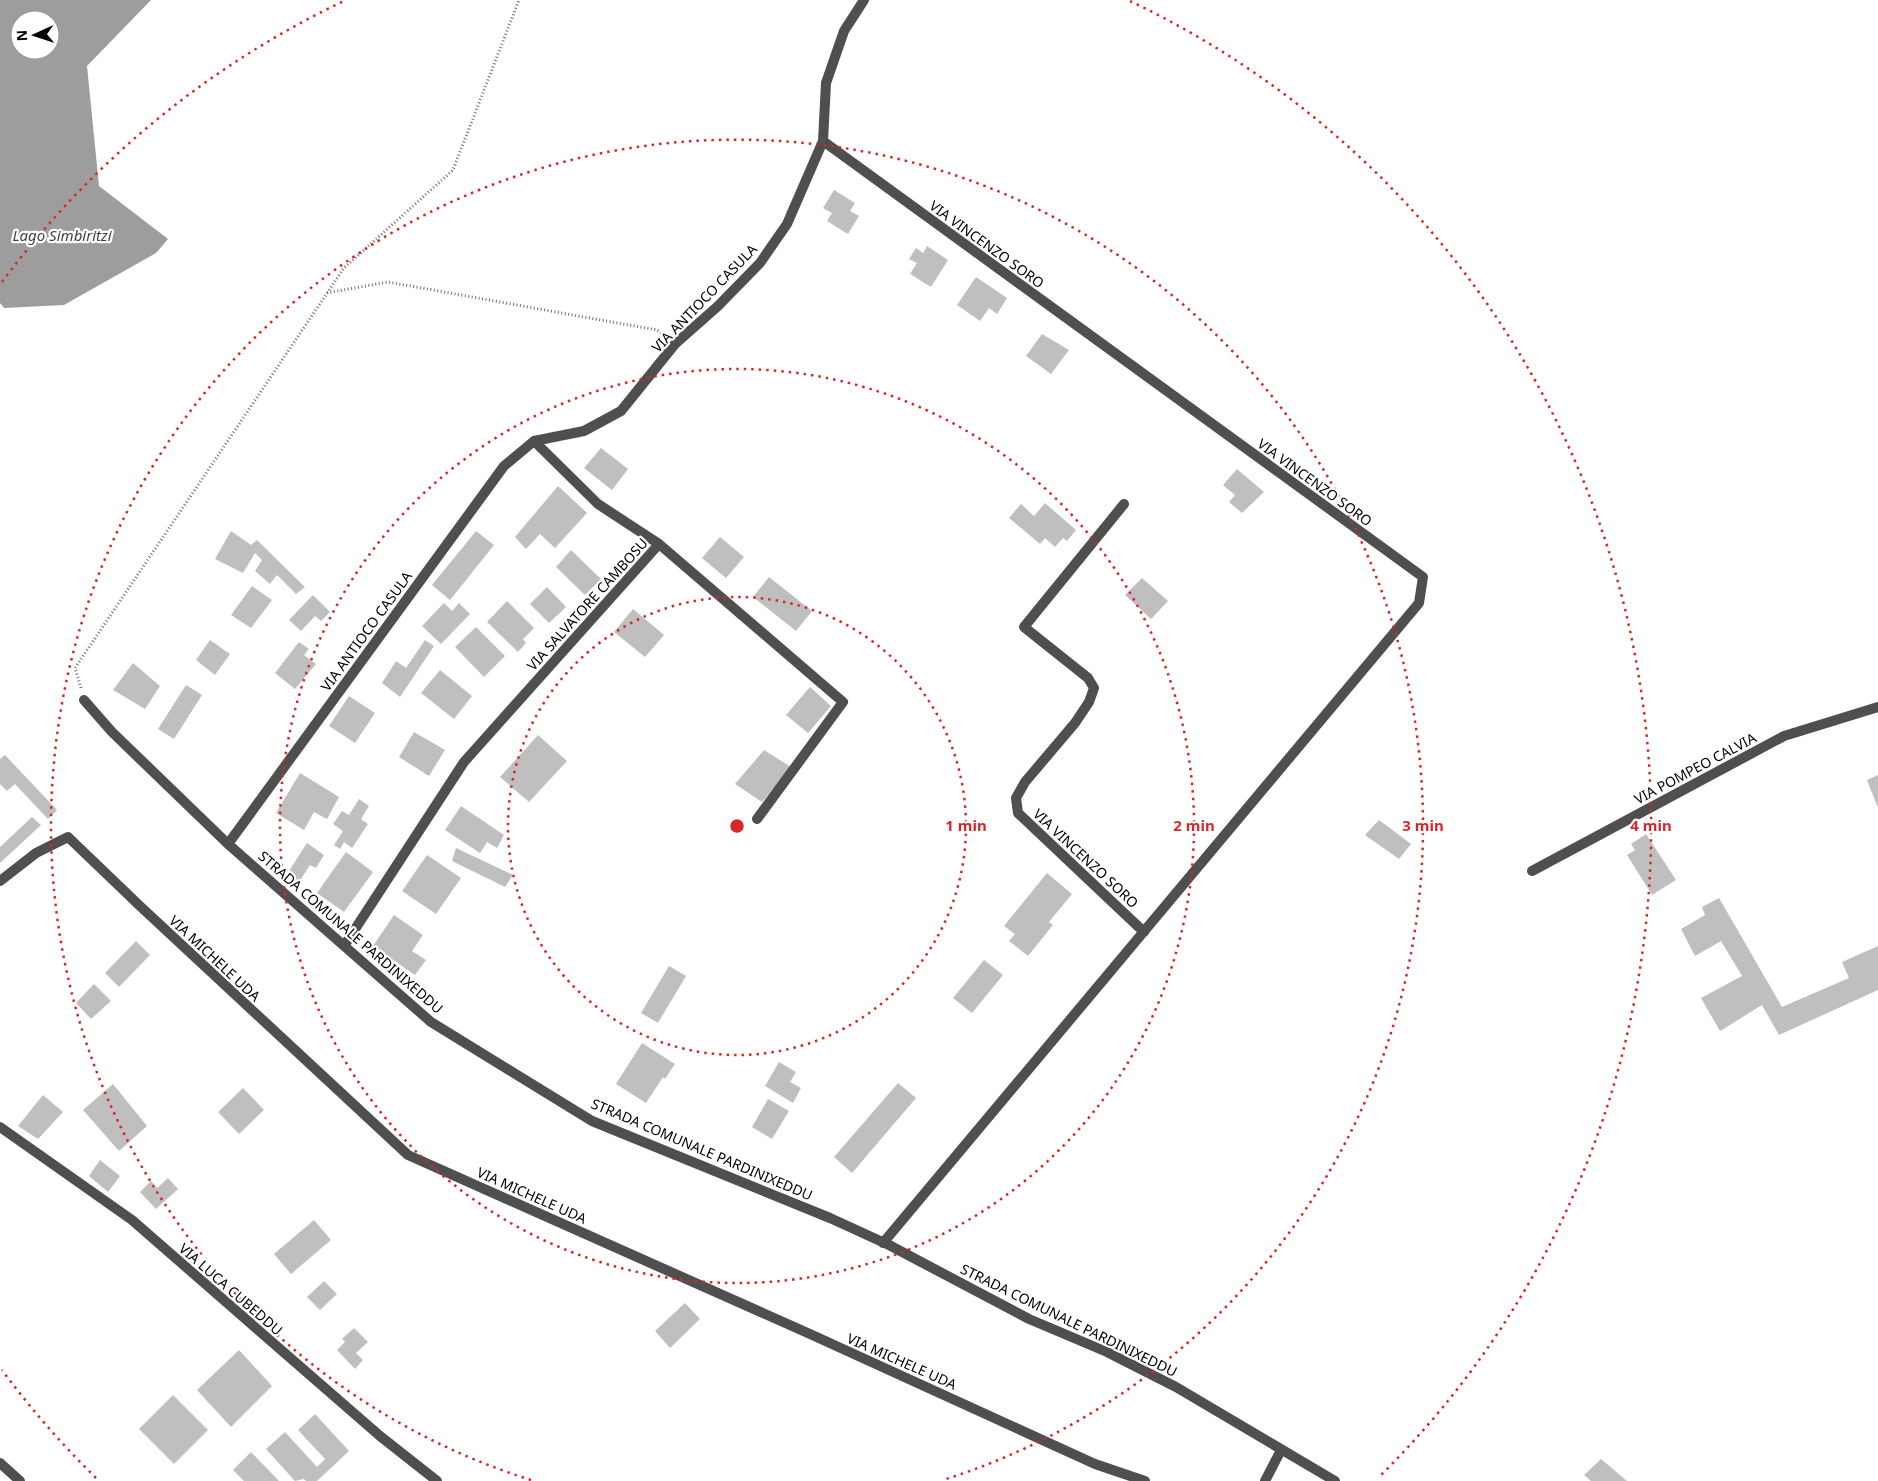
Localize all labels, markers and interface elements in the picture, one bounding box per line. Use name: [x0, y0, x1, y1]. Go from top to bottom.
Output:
north arrow: [10, 10, 60, 60]
text: N: [12, 30, 31, 42]
street label: VIA VINCENZO SORO: [926, 196, 1048, 292]
water label: Lago Simbiritzi: [12, 225, 113, 245]
street label: VIA ANTIOCO CASULA: [647, 240, 761, 356]
street label: VIA VINCENZO SORO: [1254, 434, 1376, 530]
street label: VIA SALVATORE CAMBOSU: [522, 534, 652, 674]
street label: VIA ANTIOCO CASULA: [316, 567, 416, 695]
street label: VIA POMPEO CALVIA: [1631, 728, 1759, 808]
street label: VIA VINCENZO SORO: [1029, 804, 1143, 912]
text: 1 min: [945, 815, 987, 835]
text: 2 min: [1173, 815, 1215, 835]
text: 3 min: [1402, 815, 1444, 835]
text: 4 min: [1630, 815, 1672, 835]
centre of rings: [728, 817, 746, 835]
street label: STRADA COMUNALE PARDINIXEDDU: [255, 846, 447, 1018]
street label: VIA MICHELE UDA: [165, 911, 265, 1005]
street label: STRADA COMUNALE PARDINIXEDDU: [588, 1094, 816, 1204]
street label: VIA MICHELE UDA: [474, 1162, 590, 1228]
street label: VIA LUCA CUBEDDU: [175, 1239, 287, 1339]
street label: STRADA COMUNALE PARDINIXEDDU: [957, 1259, 1181, 1381]
street label: VIA MICHELE UDA: [844, 1328, 960, 1394]

